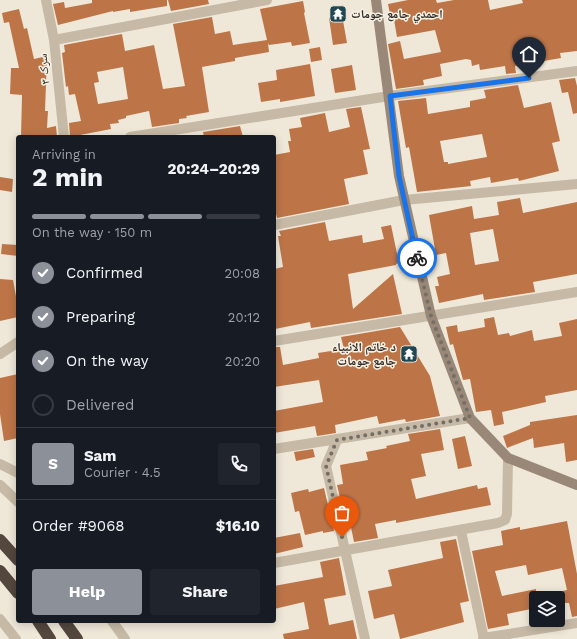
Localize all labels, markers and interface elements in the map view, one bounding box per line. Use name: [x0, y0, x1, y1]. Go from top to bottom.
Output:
temple icon: احمدي جامع جومات: [328, 4, 348, 24]
place label: احمدي جامع جومات: [351, 7, 443, 24]
pin: [512, 37, 546, 78]
icon: home: [518, 43, 540, 65]
street label: سرک ۳: [35, 53, 53, 85]
text: Arriving in: [32, 147, 96, 162]
text: 20:24–20:29: [167, 160, 260, 178]
text: 2 min: [32, 162, 103, 192]
text: On the way · 150 m: [32, 225, 152, 240]
courier: [397, 238, 437, 278]
icon: bike: [406, 247, 428, 269]
icon: check: [32, 262, 54, 284]
text: Confirmed: [66, 264, 143, 282]
text: 20:08: [224, 266, 260, 281]
icon: check: [32, 306, 54, 328]
text: Preparing: [66, 308, 135, 326]
text: 20:12: [228, 310, 260, 325]
place label: د خاتم الانبیاء جامع جومات: [332, 340, 396, 369]
temple icon: د خاتم الانبیاء جامع جومات: [399, 344, 419, 364]
icon: check: [32, 350, 54, 372]
text: On the way: [66, 352, 148, 370]
text: 20:20: [225, 354, 260, 369]
text: Delivered: [66, 396, 134, 414]
button: phone: [218, 443, 260, 485]
text: Sam: [84, 447, 116, 465]
text: S: [48, 455, 58, 473]
text: Courier · 4.5: [84, 465, 161, 480]
pin: [325, 496, 359, 537]
icon: bag: [331, 502, 353, 524]
text: Order #9068: [32, 517, 125, 535]
text: $16.10: [216, 517, 260, 535]
button: Help: [32, 569, 142, 615]
button: Share: [150, 569, 260, 615]
map controls: [529, 591, 565, 627]
button: layers: [529, 591, 565, 627]

